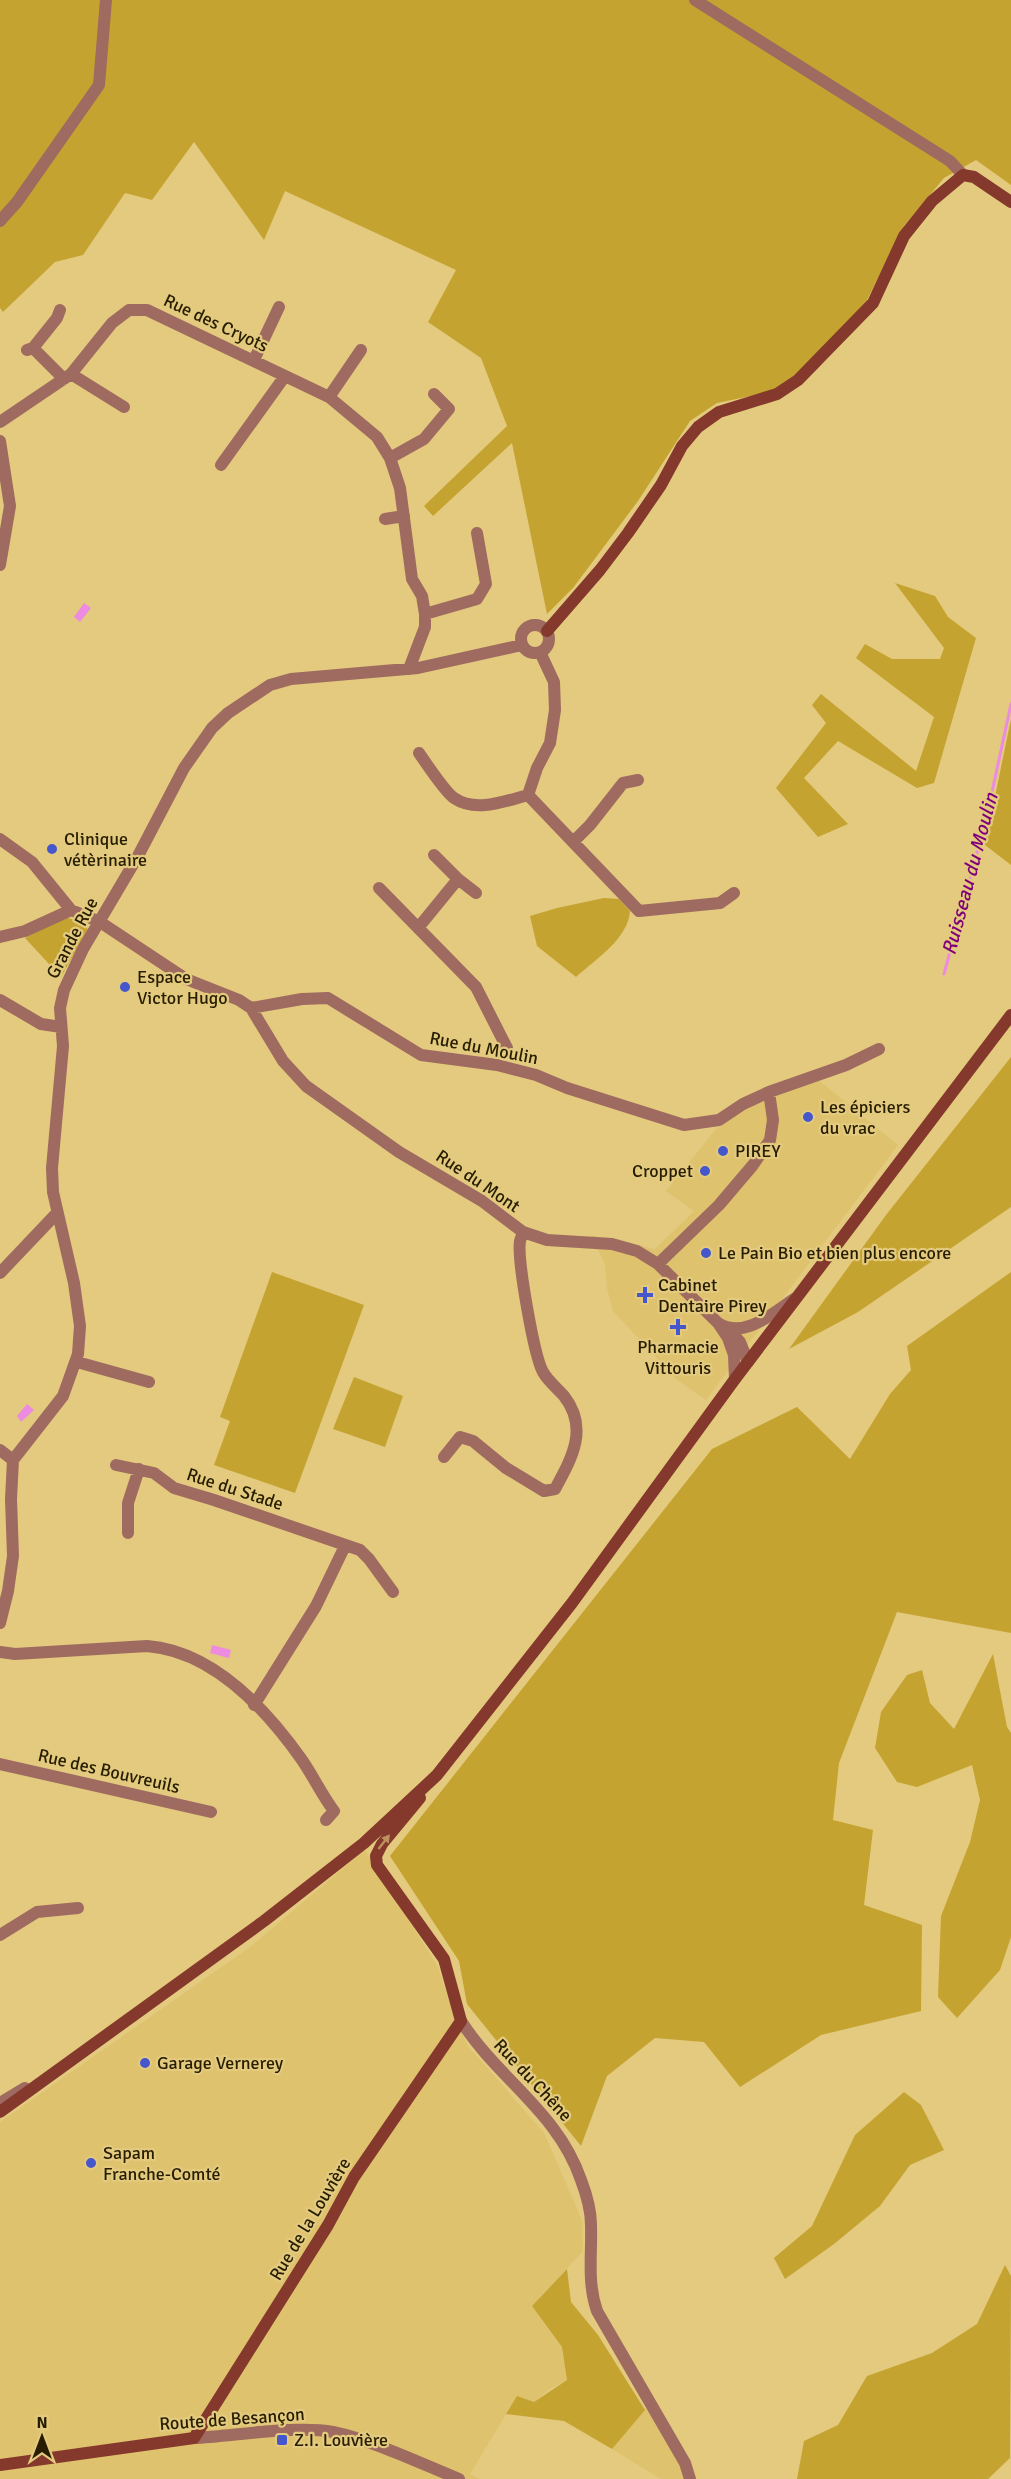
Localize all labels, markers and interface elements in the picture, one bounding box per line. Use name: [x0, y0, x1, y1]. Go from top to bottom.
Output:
street label: Rue des Cryots: [160, 289, 272, 357]
water label: Ruisseau du Moulin: [936, 789, 1004, 958]
place label: Clinique vétèrinaire: [64, 828, 147, 871]
marker: Clinique vétèrinaire: [45, 842, 59, 856]
street label: Grande Rue: [41, 894, 103, 982]
place label: Espace Victor Hugo: [137, 966, 228, 1009]
marker: Espace Victor Hugo: [118, 980, 132, 994]
street label: Rue du Moulin: [428, 1027, 540, 1069]
place label: Les épiciers du vrac: [820, 1096, 910, 1139]
marker: Les épiciers du vrac: [801, 1110, 815, 1124]
place label: PIREY: [735, 1140, 781, 1162]
marker: PIREY: [716, 1144, 730, 1158]
street label: Rue du Mont: [432, 1145, 524, 1217]
place label: Croppet: [632, 1160, 693, 1182]
marker: Croppet: [698, 1164, 712, 1178]
place label: Le Pain Bio et bien plus encore: [718, 1242, 951, 1264]
marker: Le Pain Bio et bien plus encore: [699, 1246, 713, 1260]
place label: Cabinet Dentaire Pirey: [658, 1274, 767, 1317]
marker: Cabinet Dentaire Pirey: [636, 1286, 654, 1304]
marker: Pharmacie Vittouris: [671, 1320, 685, 1334]
place label: Pharmacie Vittouris: [637, 1336, 719, 1379]
street label: Rue du Stade: [184, 1463, 286, 1515]
street label: Rue des Bouvreuils: [36, 1744, 182, 1798]
one-way arrow: [378, 1835, 390, 1850]
street label: Rue du Chêne: [489, 2034, 577, 2126]
place label: Garage Vernerey: [157, 2052, 284, 2074]
marker: Garage Vernerey: [138, 2056, 152, 2070]
place label: Sapam Franche-Comté: [103, 2142, 221, 2185]
street label: Rue de la Louvière: [265, 2154, 355, 2284]
marker: Sapam Franche-Comté: [84, 2156, 98, 2170]
street label: Route de Besançon: [159, 2403, 305, 2435]
north arrow: [12, 2407, 72, 2467]
text: N: [36, 2413, 48, 2433]
place label: Z.I. Louvière: [294, 2429, 388, 2451]
marker: Z.I. Louvière: [275, 2433, 289, 2447]

